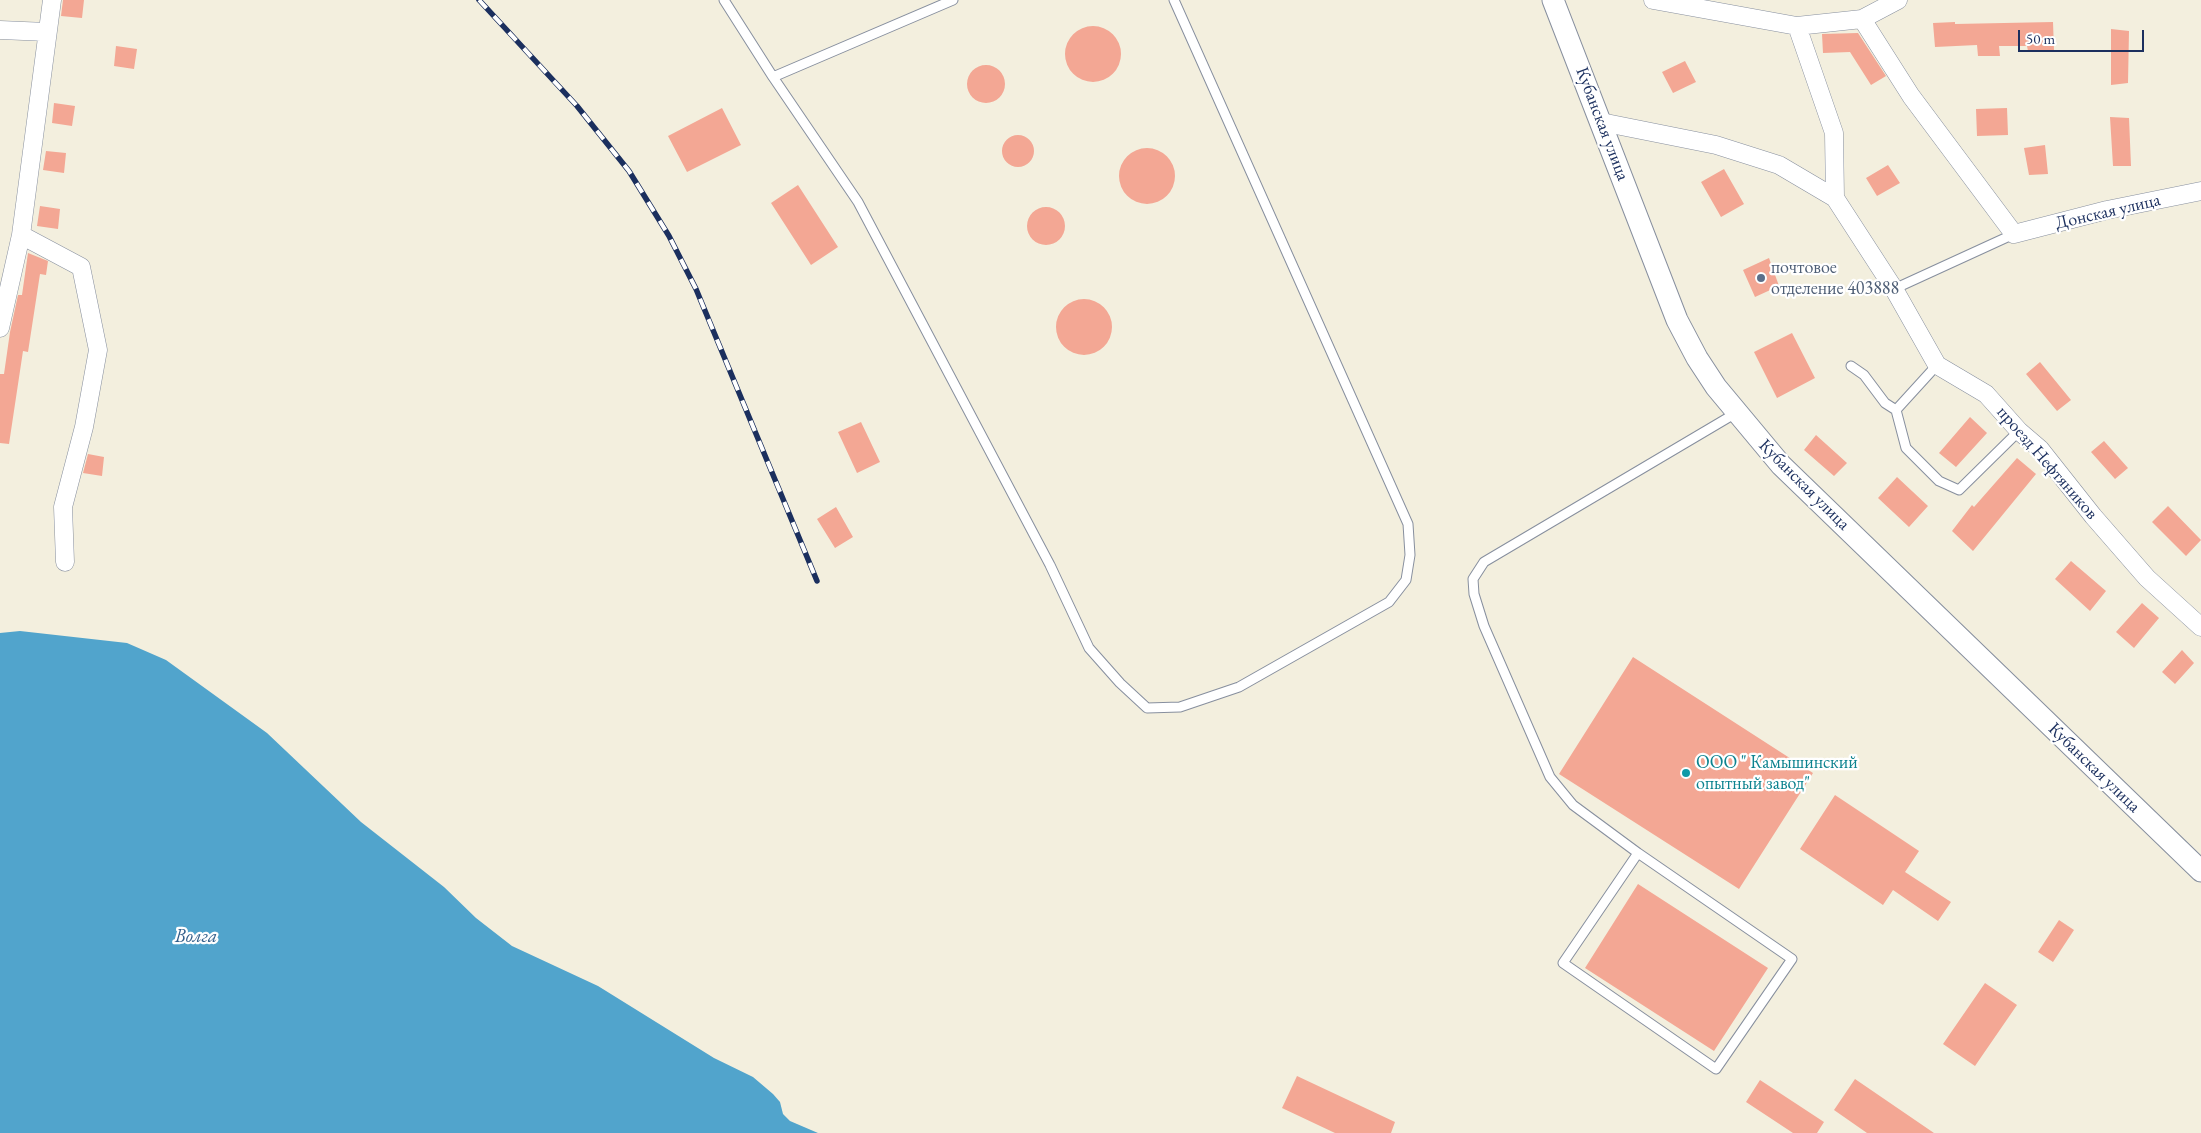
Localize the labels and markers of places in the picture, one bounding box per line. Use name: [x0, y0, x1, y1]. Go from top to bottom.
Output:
place label: почтовое отделение 403888: [1771, 257, 1899, 300]
marker: почтовое отделение 403888: [1755, 272, 1767, 284]
place label: ООО " Камышинский опытный завод": [1696, 752, 1858, 794]
marker: ООО " Камышинский опытный завод": [1680, 767, 1692, 779]

